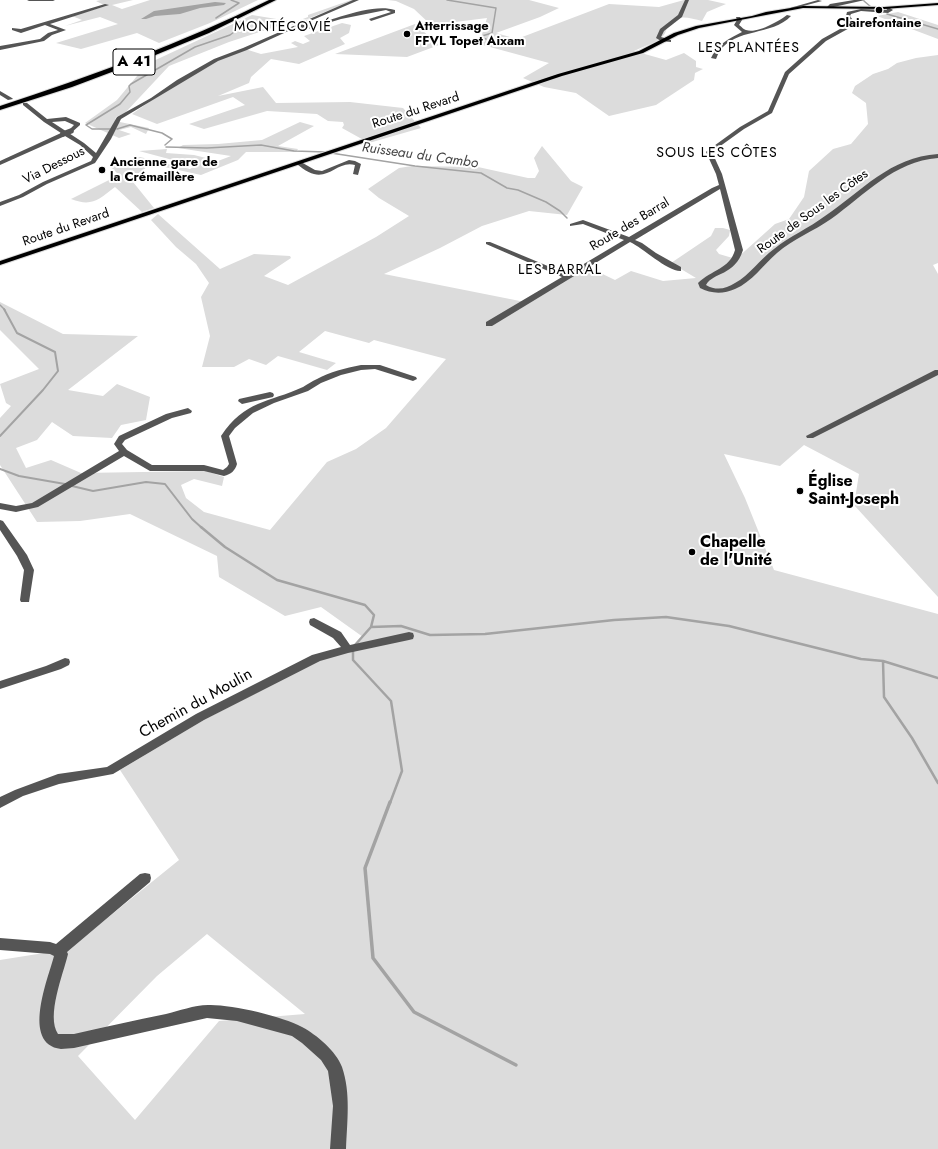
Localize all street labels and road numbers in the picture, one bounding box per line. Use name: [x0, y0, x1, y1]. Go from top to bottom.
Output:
road number: A 41: [113, 49, 155, 75]
street label: Route du Revard: [370, 90, 462, 132]
street label: Via Dessous: [20, 144, 88, 188]
street label: Route de Sous les Côtes: [755, 167, 871, 257]
street label: Route des Barral: [587, 195, 673, 255]
street label: Route du Revard: [21, 206, 111, 250]
street label: Chemin du Moulin: [136, 665, 256, 743]

